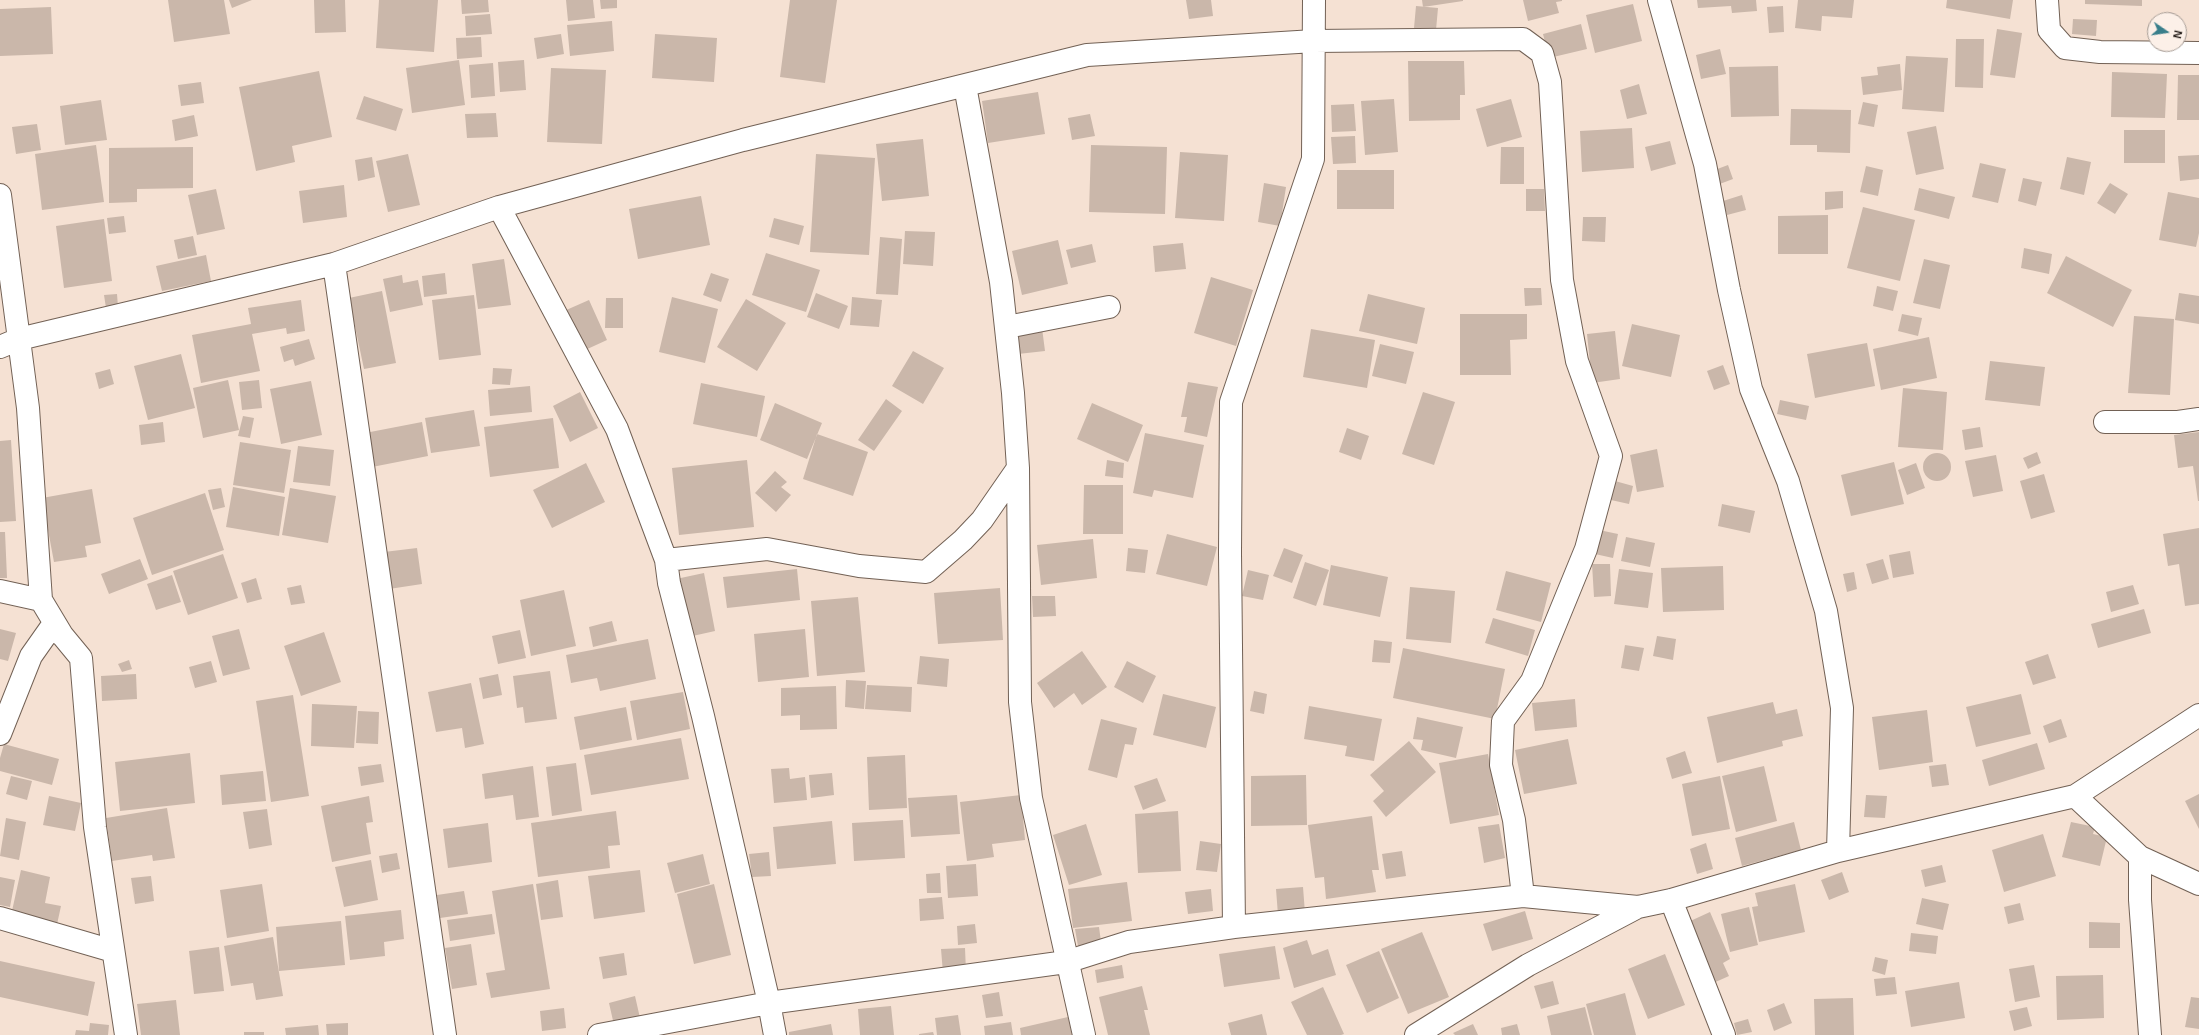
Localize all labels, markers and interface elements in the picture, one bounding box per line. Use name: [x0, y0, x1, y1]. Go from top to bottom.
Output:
north arrow: [2147, 12, 2187, 52]
text: N: [2171, 29, 2184, 40]

